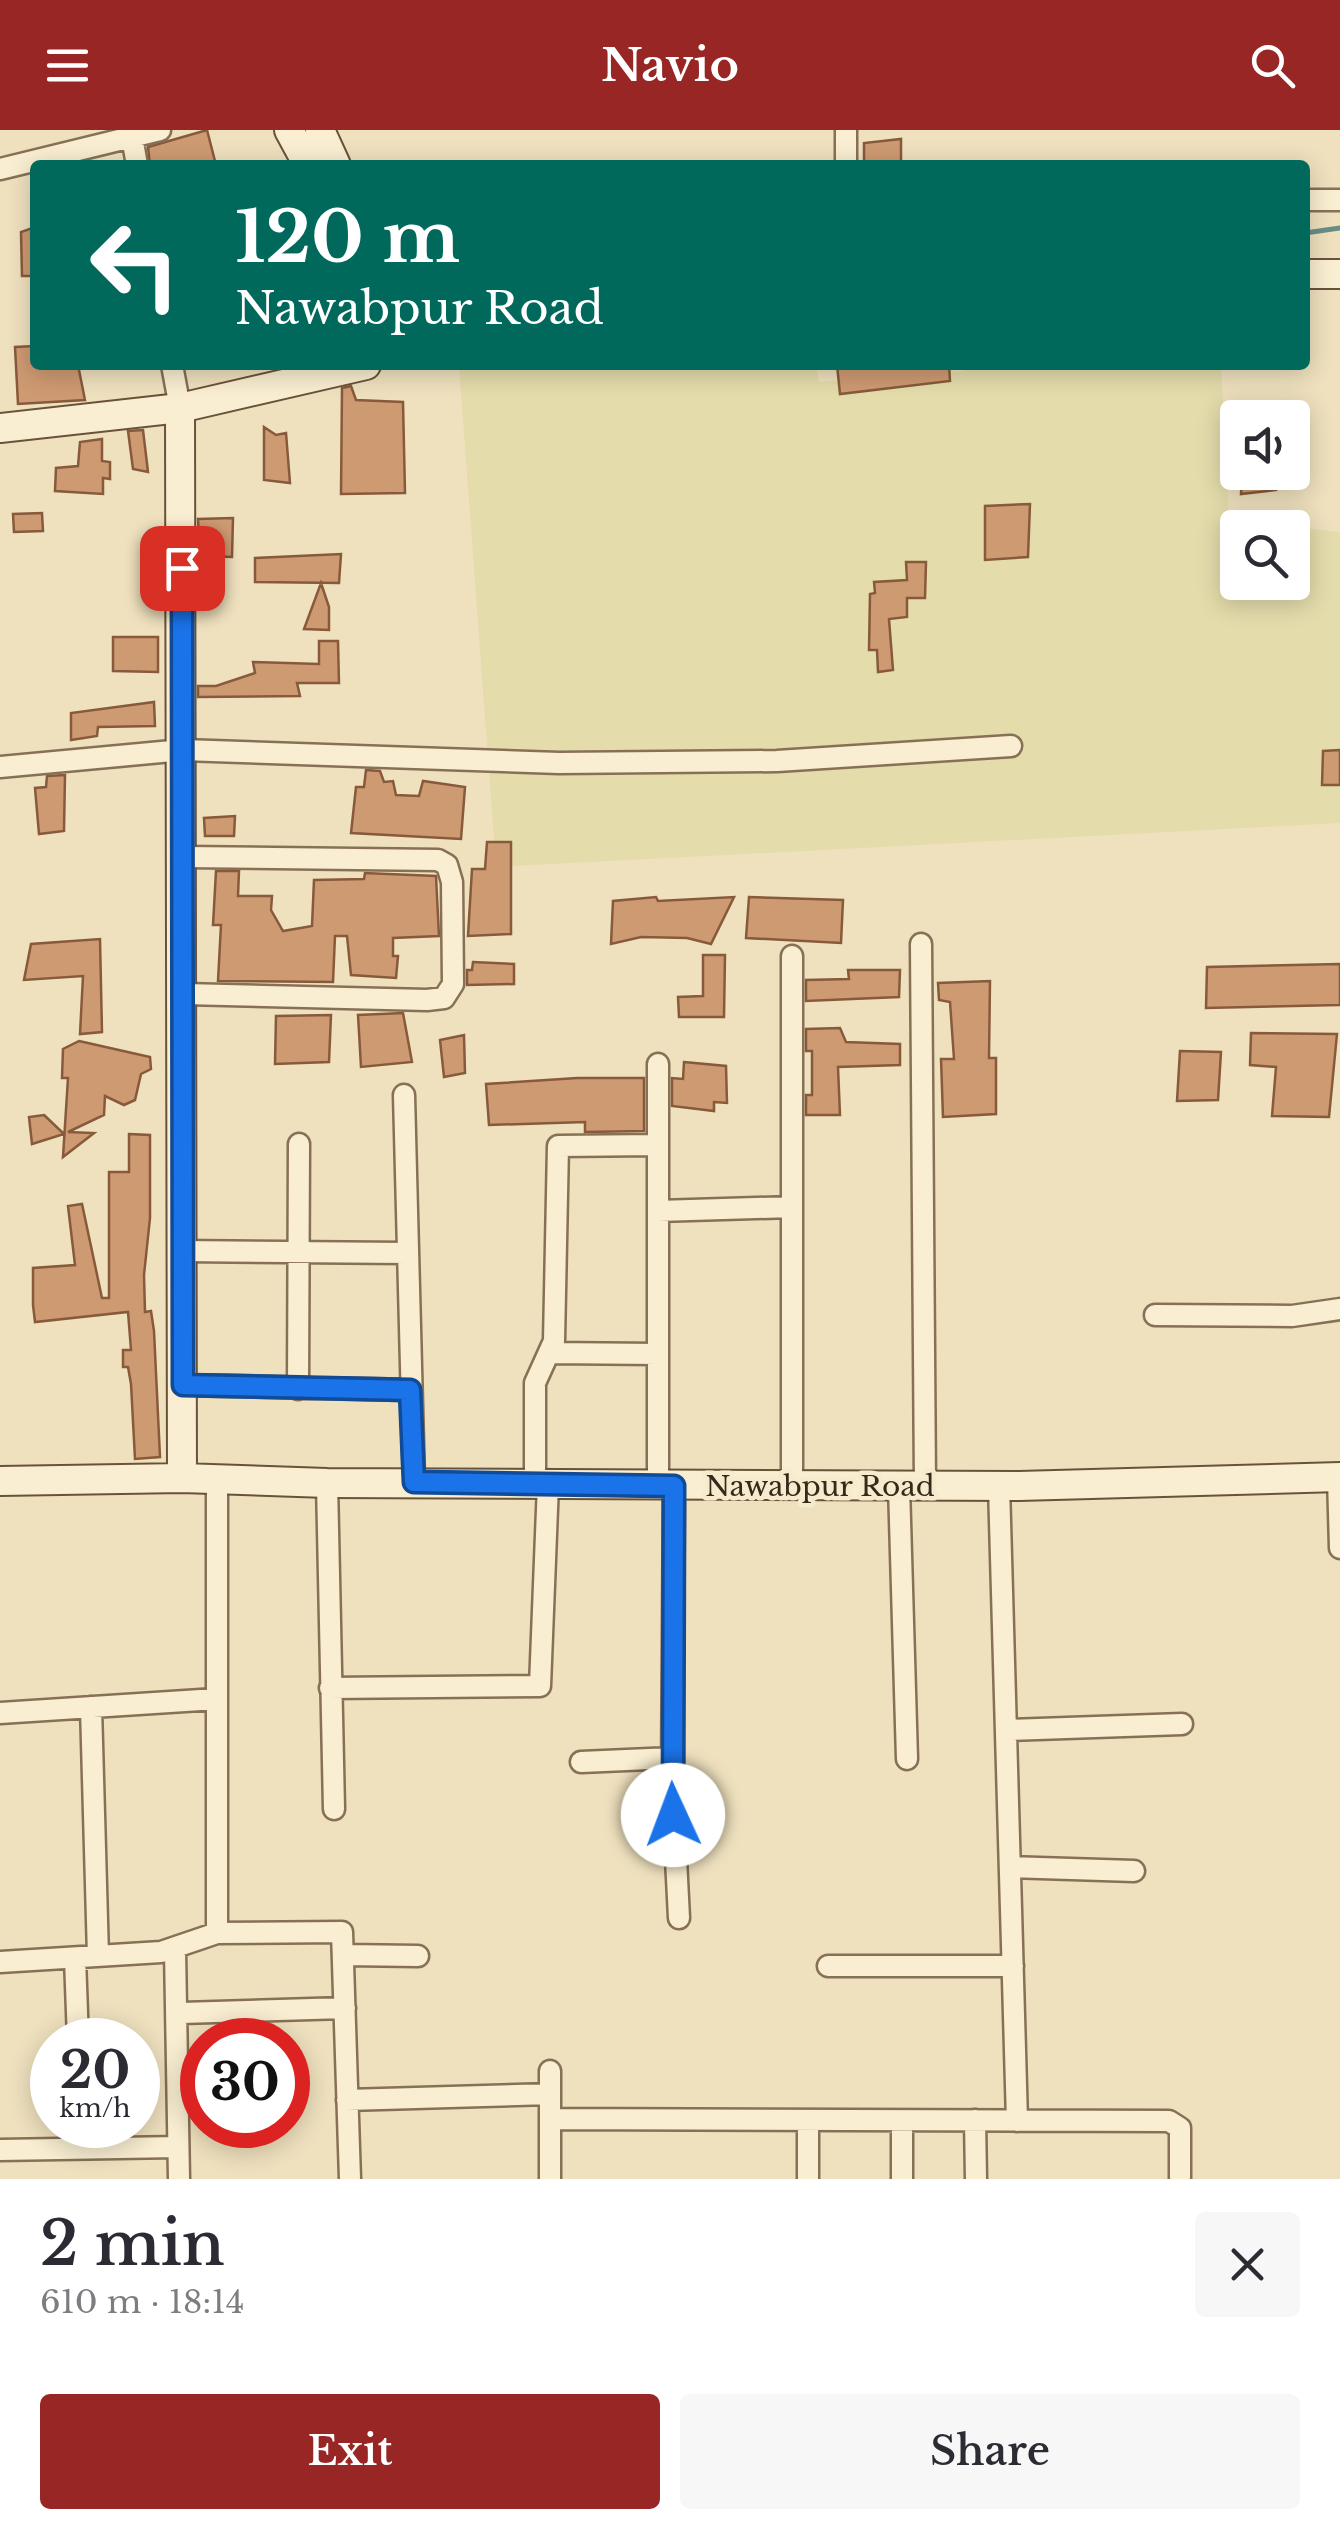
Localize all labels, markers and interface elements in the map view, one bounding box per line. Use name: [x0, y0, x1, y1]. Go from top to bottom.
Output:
text: Navio: [601, 37, 739, 93]
icon: menu: [40, 38, 95, 93]
icon: search: [1245, 38, 1300, 93]
text: 120 m: [235, 194, 460, 281]
icon: left: [70, 200, 200, 330]
text: Nawabpur Road: [235, 280, 604, 336]
map controls: [1220, 400, 1310, 600]
button: sound: [1220, 400, 1310, 490]
button: search: [1220, 510, 1310, 600]
pin: [140, 526, 225, 611]
icon: arrive: [155, 541, 210, 596]
street label: Nawabpur Road: [705, 1469, 935, 1504]
position arrow: [621, 1763, 725, 1867]
speed limit sign: 30: [180, 2018, 310, 2148]
text: 20: [60, 2039, 130, 2102]
text: km/h: [60, 2093, 130, 2124]
text: 2 min: [40, 2207, 225, 2281]
button: close: [1195, 2212, 1300, 2317]
text: 610 m · 18:14: [40, 2282, 244, 2322]
button: Exit: [40, 2394, 660, 2509]
button: Share: [680, 2394, 1300, 2509]

